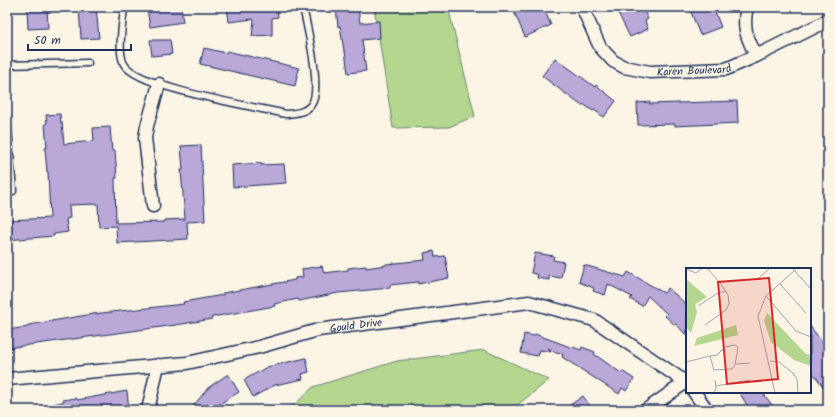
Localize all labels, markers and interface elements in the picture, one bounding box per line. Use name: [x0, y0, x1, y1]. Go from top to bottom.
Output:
scale bar: [28, 26, 131, 52]
text: 50 m: [34, 31, 61, 50]
street label: Karen Boulevard: [656, 59, 735, 82]
inset map: [686, 268, 811, 393]
street label: Gould Drive: [329, 314, 383, 338]

